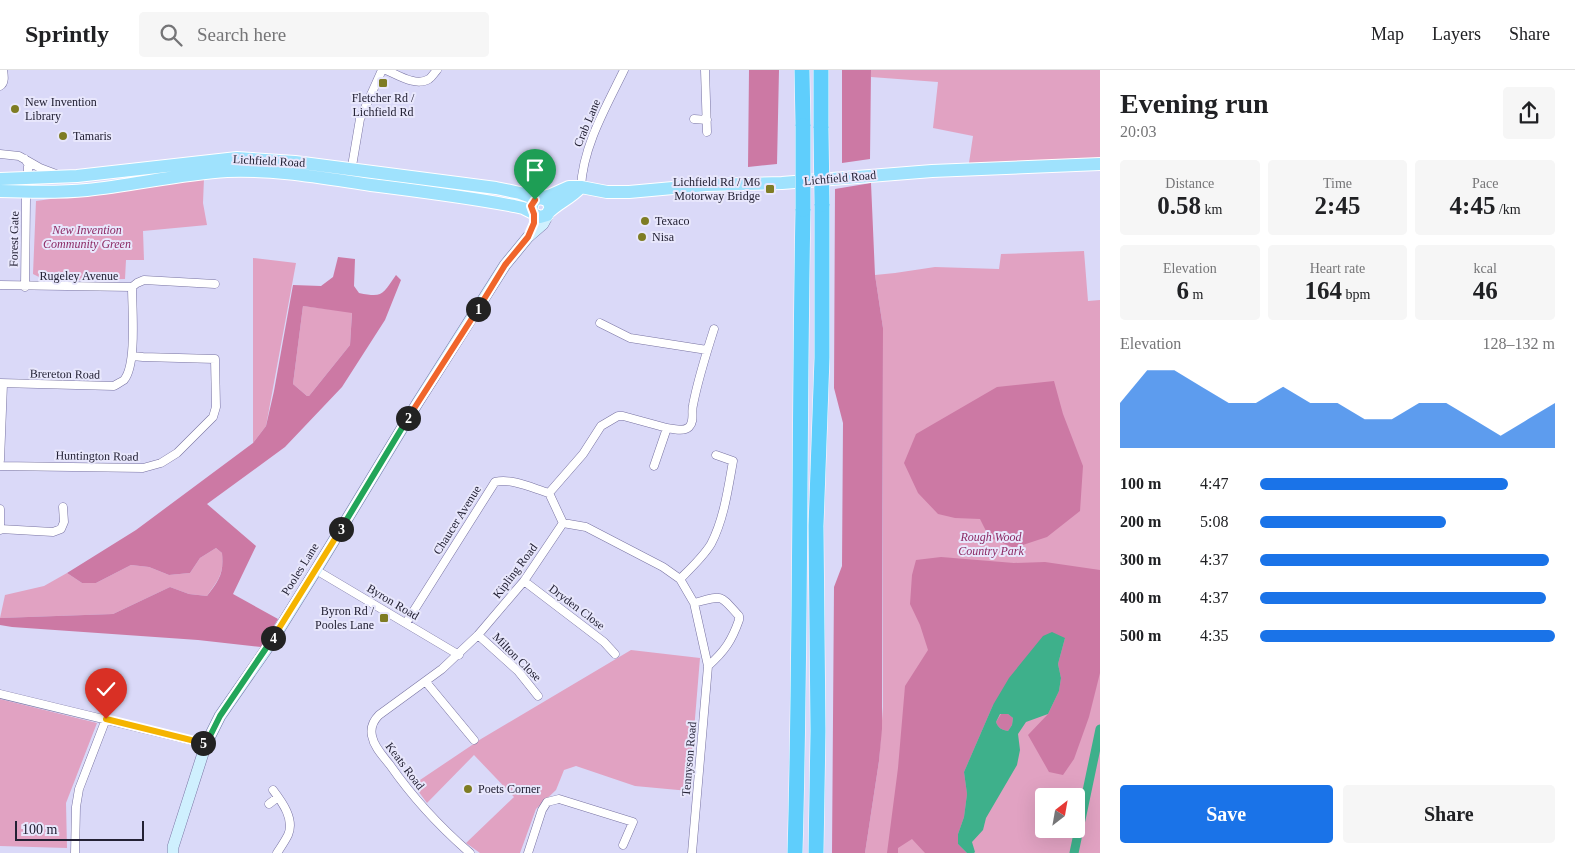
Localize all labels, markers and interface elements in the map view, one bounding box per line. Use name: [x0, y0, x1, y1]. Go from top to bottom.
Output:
search box: [139, 12, 489, 57]
text: Sprintly: [25, 21, 109, 47]
icon: search: [157, 21, 185, 49]
text: Search here: [197, 24, 286, 45]
text: Map: [1371, 24, 1404, 44]
text: Layers: [1432, 24, 1481, 44]
text: Share: [1509, 24, 1550, 44]
marker: Fletcher Rd / Lichfield Rd: [377, 77, 389, 89]
button: share: [1503, 87, 1555, 139]
text: Evening run: [1120, 88, 1269, 119]
place label: Fletcher Rd / Lichfield Rd: [352, 91, 415, 119]
place label: New Invention Library: [25, 95, 97, 123]
street label: Crab Lane: [571, 97, 603, 149]
marker: New Invention Library: [9, 103, 21, 115]
text: 20:03: [1120, 123, 1156, 140]
place label: Tamaris: [73, 129, 112, 143]
marker: Tamaris: [57, 130, 69, 142]
pin: [514, 149, 556, 200]
street label: Lichfield Road: [233, 152, 305, 170]
icon: arrive: [521, 156, 549, 184]
street label: Lichfield Road: [803, 168, 877, 188]
place label: Lichfield Rd / M6 Motorway Bridge: [673, 175, 760, 203]
text: Distance: [1165, 176, 1214, 191]
text: Time: [1323, 176, 1352, 191]
text: Pace: [1472, 176, 1498, 191]
marker: Lichfield Rd / M6 Motorway Bridge: [764, 183, 776, 195]
text: 0.58: [1157, 192, 1201, 219]
text: 2:45: [1315, 192, 1360, 219]
text: 4:45: [1450, 192, 1495, 219]
text: km: [1201, 202, 1222, 217]
text: /km: [1495, 202, 1521, 217]
street label: Forest Gate: [7, 211, 21, 267]
place label: Texaco: [655, 214, 689, 228]
marker: Texaco: [639, 215, 651, 227]
park label: New Invention Community Green: [43, 223, 131, 251]
place label: Nisa: [652, 230, 675, 244]
marker: Nisa: [636, 231, 648, 243]
text: Elevation: [1163, 261, 1217, 276]
text: Heart rate: [1310, 261, 1365, 276]
text: kcal: [1474, 261, 1497, 276]
street label: Rugeley Avenue: [40, 269, 118, 283]
text: 6: [1176, 277, 1189, 304]
text: 164: [1305, 277, 1342, 304]
text: 46: [1473, 277, 1498, 304]
text: m: [1189, 287, 1203, 302]
text: bpm: [1342, 287, 1370, 302]
pin: 1: [466, 296, 490, 322]
text: 1: [475, 302, 482, 317]
text: Elevation: [1120, 335, 1181, 352]
text: 128–132 m: [1483, 335, 1555, 352]
street label: Brereton Road: [30, 366, 100, 382]
pin: 2: [396, 406, 420, 430]
text: 2: [405, 411, 412, 426]
street label: Huntington Road: [55, 448, 139, 464]
text: 100 m: [1120, 475, 1161, 492]
text: 4:47: [1200, 475, 1228, 492]
street label: Chaucer Avenue: [430, 483, 484, 557]
text: 200 m: [1120, 513, 1161, 530]
text: 5:08: [1200, 513, 1228, 530]
pin: 3: [328, 516, 354, 542]
text: 3: [338, 522, 345, 537]
park label: Rough Wood Country Park: [958, 530, 1024, 558]
street label: Pooles Lane: [278, 540, 322, 598]
street label: Kipling Road: [490, 541, 540, 601]
text: 300 m: [1120, 551, 1161, 568]
text: 4:37: [1200, 551, 1228, 568]
street label: Byron Road: [364, 581, 422, 623]
street label: Dryden Close: [546, 581, 608, 633]
text: 400 m: [1120, 589, 1161, 606]
text: 4:37: [1200, 589, 1228, 606]
place label: Byron Rd / Pooles Lane: [315, 604, 375, 632]
marker: Byron Rd / Pooles Lane: [378, 612, 390, 624]
pin: 4: [260, 626, 286, 650]
text: 500 m: [1120, 627, 1161, 644]
text: 4:35: [1200, 627, 1228, 644]
street label: Milton Close: [490, 630, 544, 684]
text: 4: [270, 631, 277, 646]
pin: [85, 668, 127, 719]
icon: check: [92, 675, 120, 703]
street label: Tennyson Road: [679, 721, 699, 797]
pin: 5: [190, 730, 216, 756]
text: 5: [200, 736, 207, 751]
street label: Keats Road: [383, 740, 427, 792]
place label: Poets Corner: [478, 782, 540, 796]
marker: Poets Corner: [462, 783, 474, 795]
button: Save: [1120, 785, 1333, 843]
button: Share: [1343, 785, 1555, 843]
north arrow: [1035, 788, 1085, 838]
map controls: [1035, 788, 1085, 838]
scale bar: [15, 818, 144, 841]
text: 100 m: [22, 822, 57, 837]

